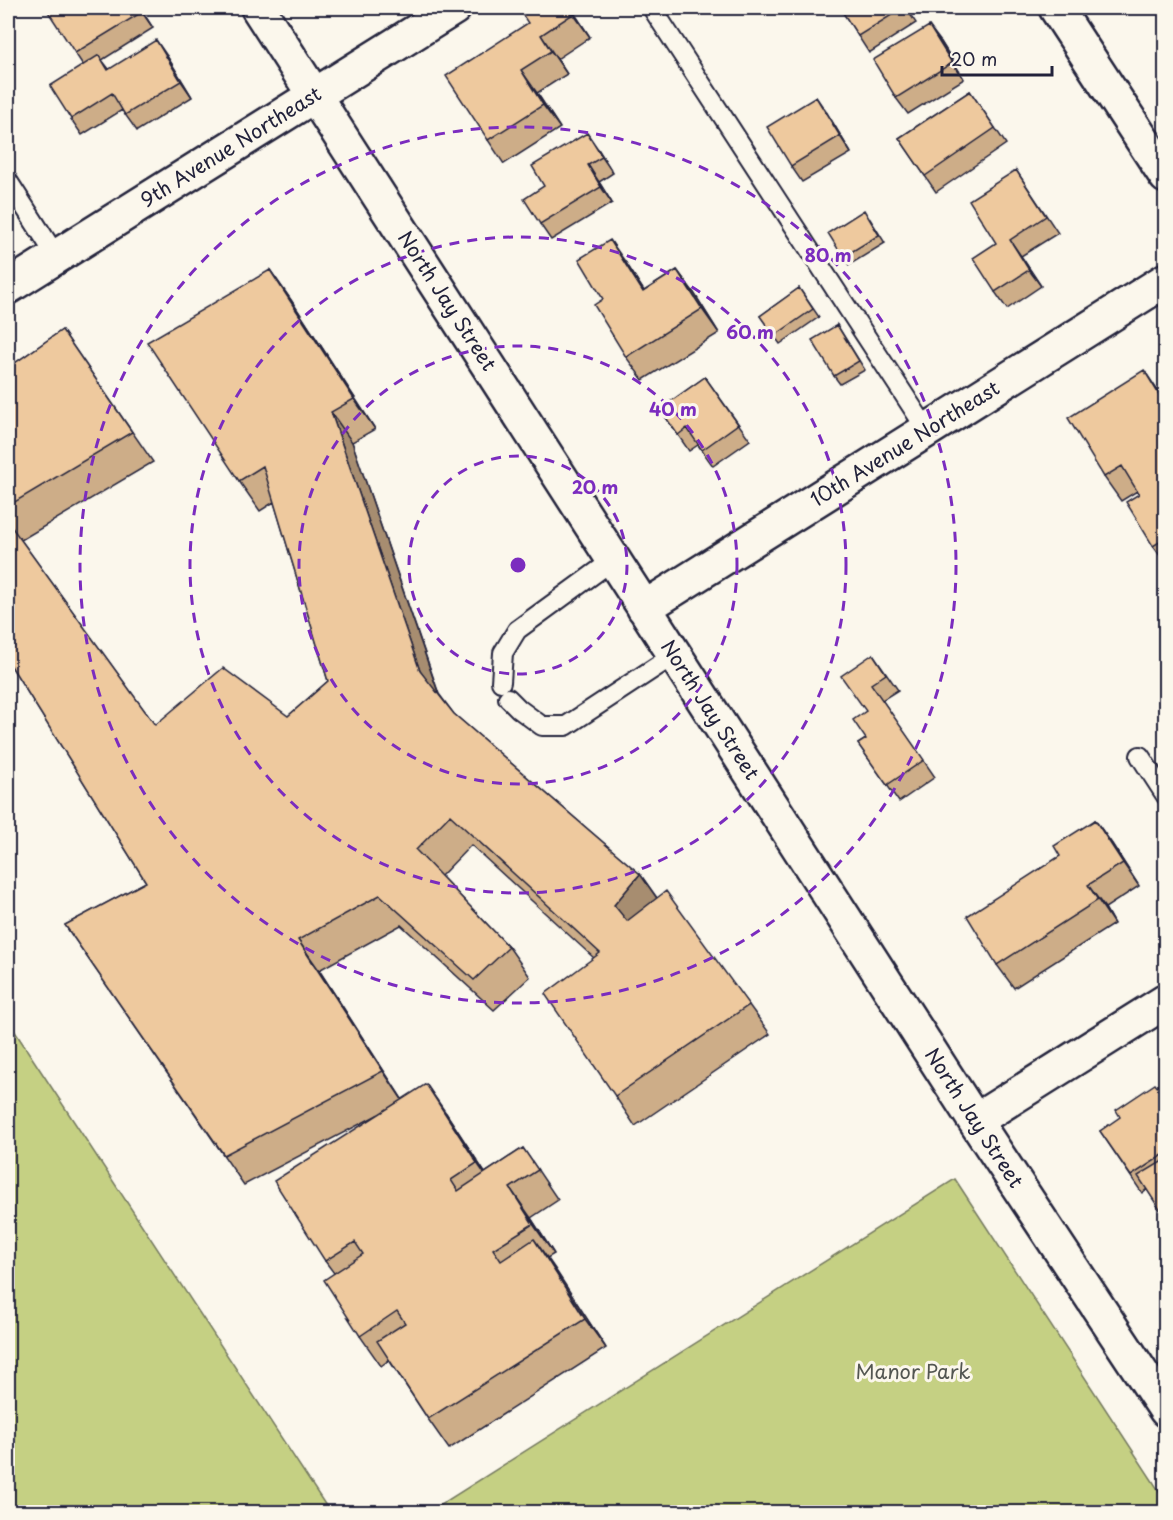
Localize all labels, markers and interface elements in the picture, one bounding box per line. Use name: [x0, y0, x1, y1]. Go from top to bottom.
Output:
scale bar: [942, 39, 1052, 77]
text: 20 m: [951, 45, 997, 72]
street label: 9th Avenue Northeast: [134, 78, 327, 214]
street label: North Jay Street: [391, 224, 504, 376]
text: 80 m: [804, 241, 852, 268]
text: 60 m: [726, 318, 774, 345]
street label: 10th Avenue Northeast: [804, 373, 1005, 514]
text: 40 m: [649, 395, 697, 422]
text: 20 m: [572, 473, 618, 500]
centre of rings: [508, 555, 528, 575]
street label: North Jay Street: [654, 633, 767, 785]
street label: North Jay Street: [918, 1041, 1031, 1193]
park label: Manor Park: [856, 1356, 971, 1386]

